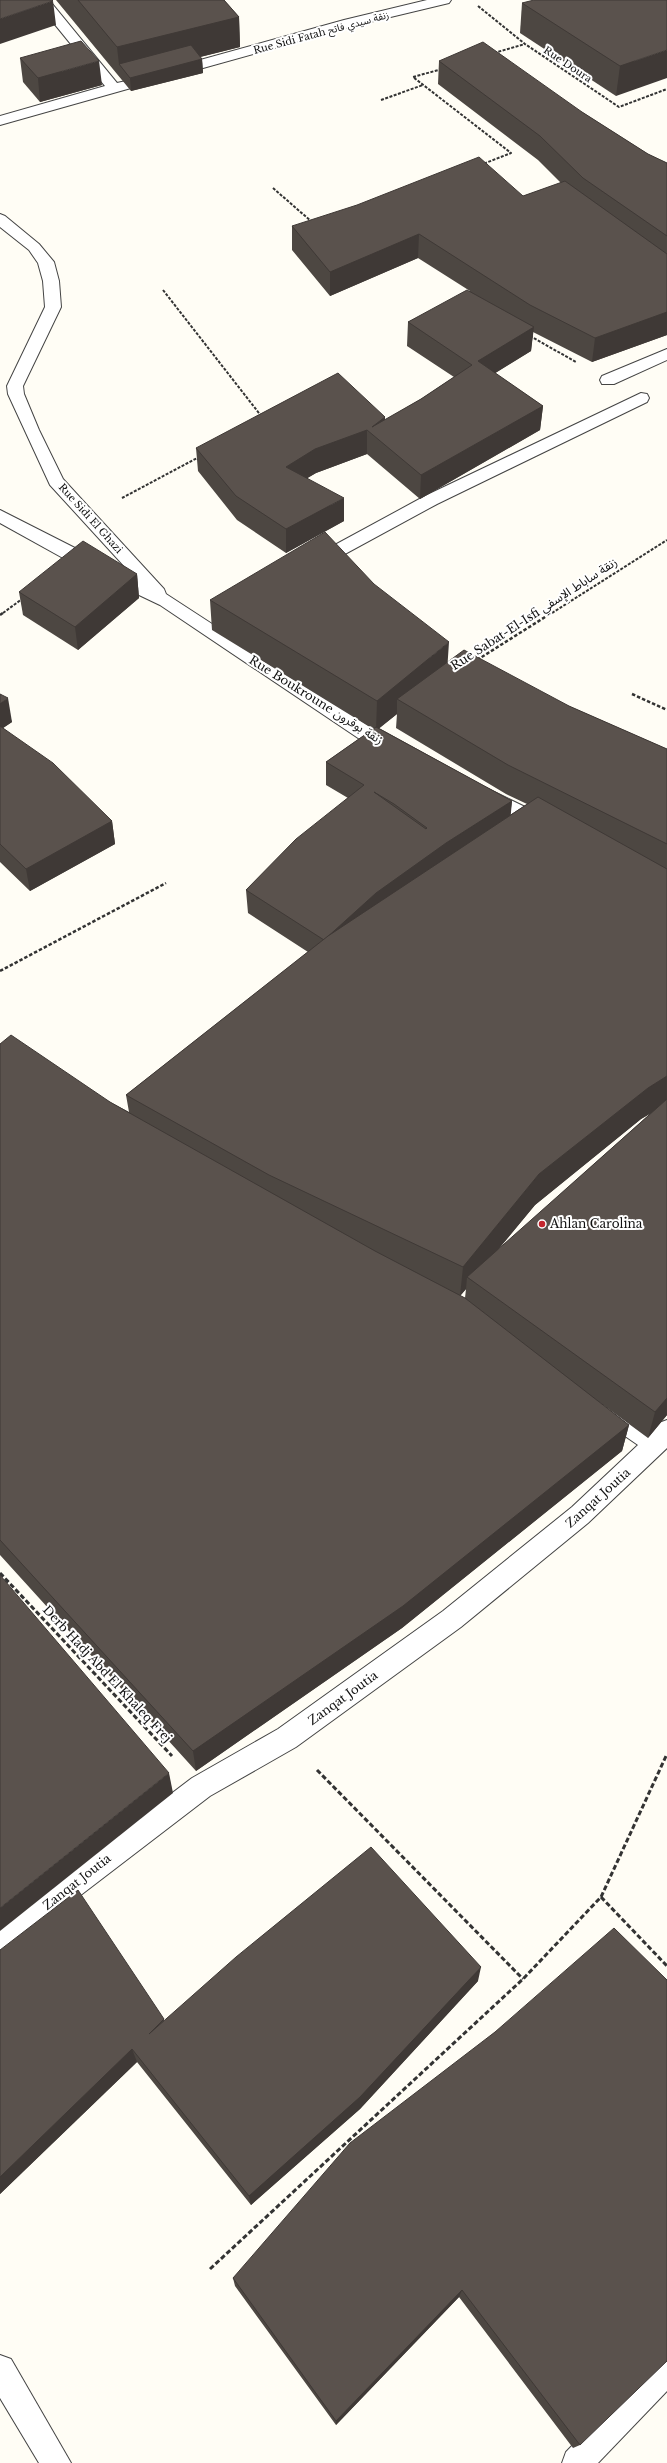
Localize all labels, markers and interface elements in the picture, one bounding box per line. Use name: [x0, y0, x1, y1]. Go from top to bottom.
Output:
street label: Rue Sidi Fatah زنقة سيدي فاتح: [252, 8, 391, 58]
street label: Rue Doura: [541, 43, 595, 86]
street label: Rue Sidi El Ghazi: [56, 481, 126, 556]
street label: Rue Sabat-El-Isfi زنقة ساباط الإسفي: [448, 554, 621, 675]
street label: Rue Boukroune زنقة بوقرون: [246, 652, 386, 747]
place label: Ahlan Carolina: [549, 1216, 643, 1231]
marker: Ahlan Carolina: [537, 1219, 547, 1229]
street label: Zanqat Joutia: [562, 1464, 633, 1531]
street label: Derb Hadj Abd El Khaleq Frej: [40, 1602, 175, 1745]
street label: Zanqat Joutia: [305, 1667, 381, 1728]
street label: Zanqat Joutia: [40, 1850, 114, 1913]

